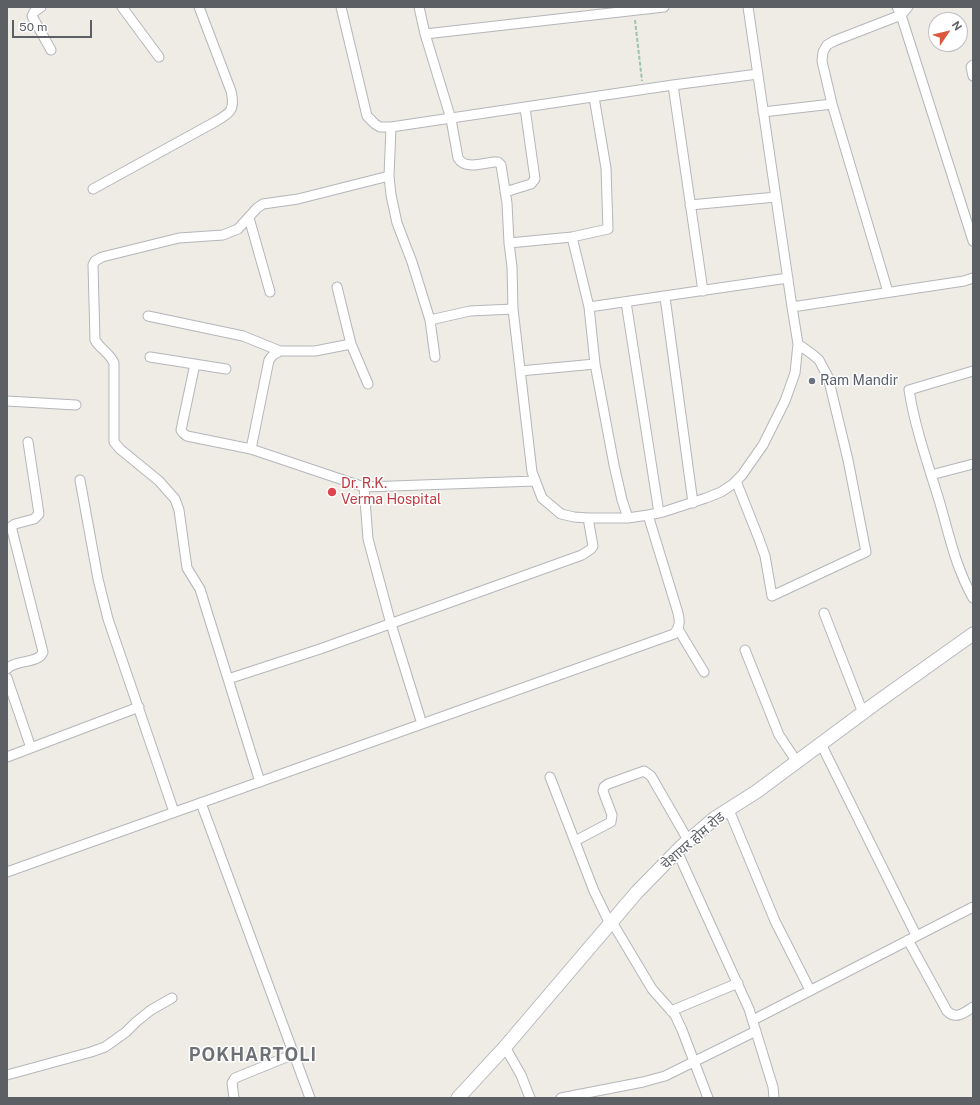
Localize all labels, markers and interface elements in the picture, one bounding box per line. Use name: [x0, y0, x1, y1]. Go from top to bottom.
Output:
scale bar: [14, 12, 94, 38]
north arrow: [928, 12, 968, 52]
text: N: [950, 19, 964, 33]
text: 50 m: [19, 20, 47, 34]
place label: Ram Mandir: [820, 373, 898, 389]
marker: Ram Mandir: [807, 376, 817, 386]
place label: Dr. R.K. Verma Hospital: [341, 476, 441, 508]
marker: Dr. R.K. Verma Hospital: [326, 486, 338, 498]
street label: चेशायर होम रोड: [658, 809, 728, 873]
district label: POKHARTOLI: [189, 1044, 317, 1066]

